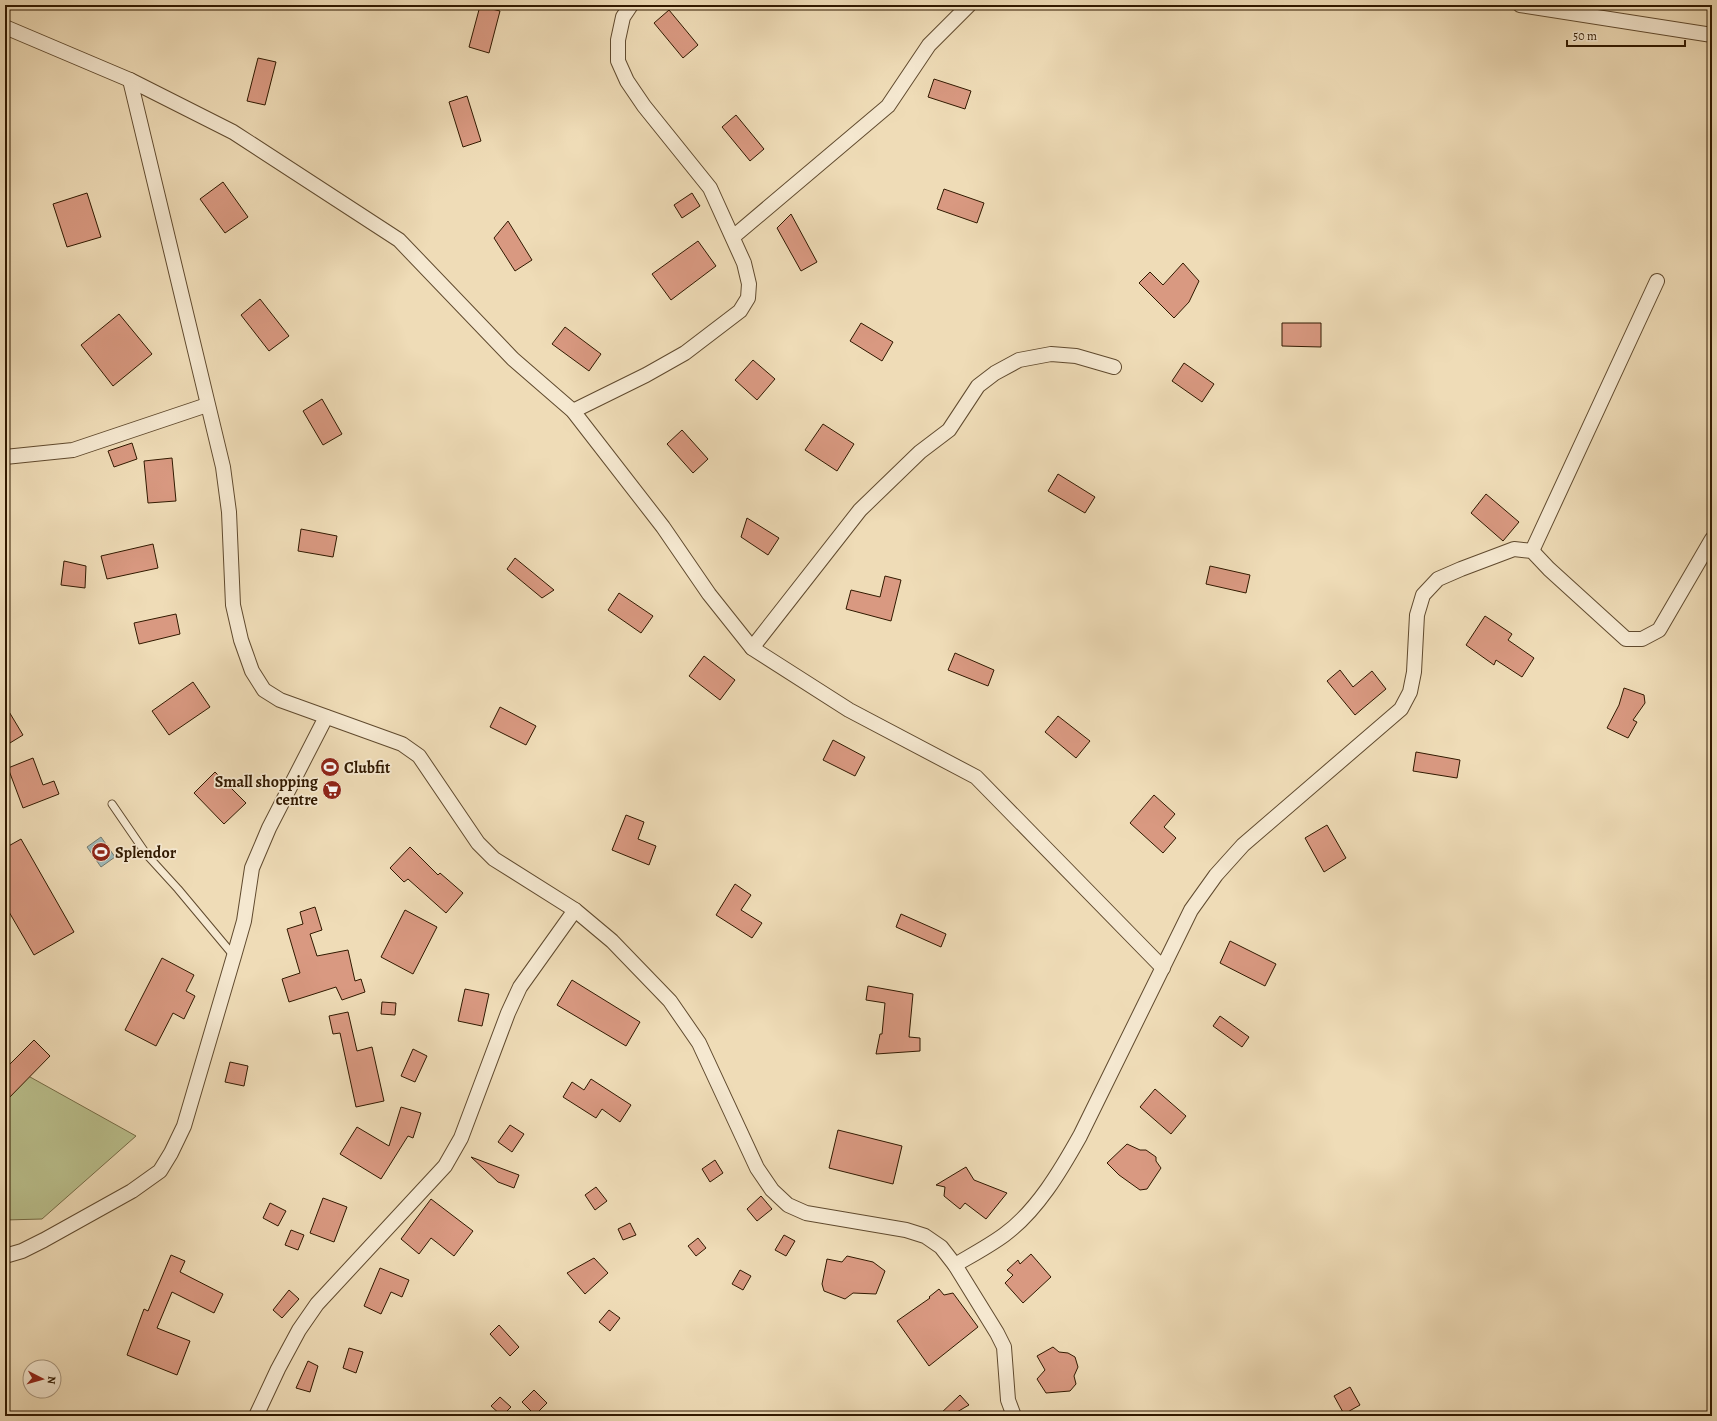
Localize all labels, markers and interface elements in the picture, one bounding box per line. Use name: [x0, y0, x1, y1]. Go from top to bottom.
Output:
scale bar: [1567, 22, 1685, 48]
text: 50 m: [1573, 28, 1597, 44]
sports icon: Clubfit: [319, 756, 341, 778]
place label: Clubfit: [344, 757, 391, 779]
place label: Small shopping centre: [215, 771, 319, 811]
supermarket icon: Small shopping centre: [321, 779, 343, 801]
sports icon: Splendor: [90, 841, 112, 863]
place label: Splendor: [115, 842, 177, 864]
north arrow: [22, 1359, 62, 1399]
text: N: [44, 1375, 59, 1385]

